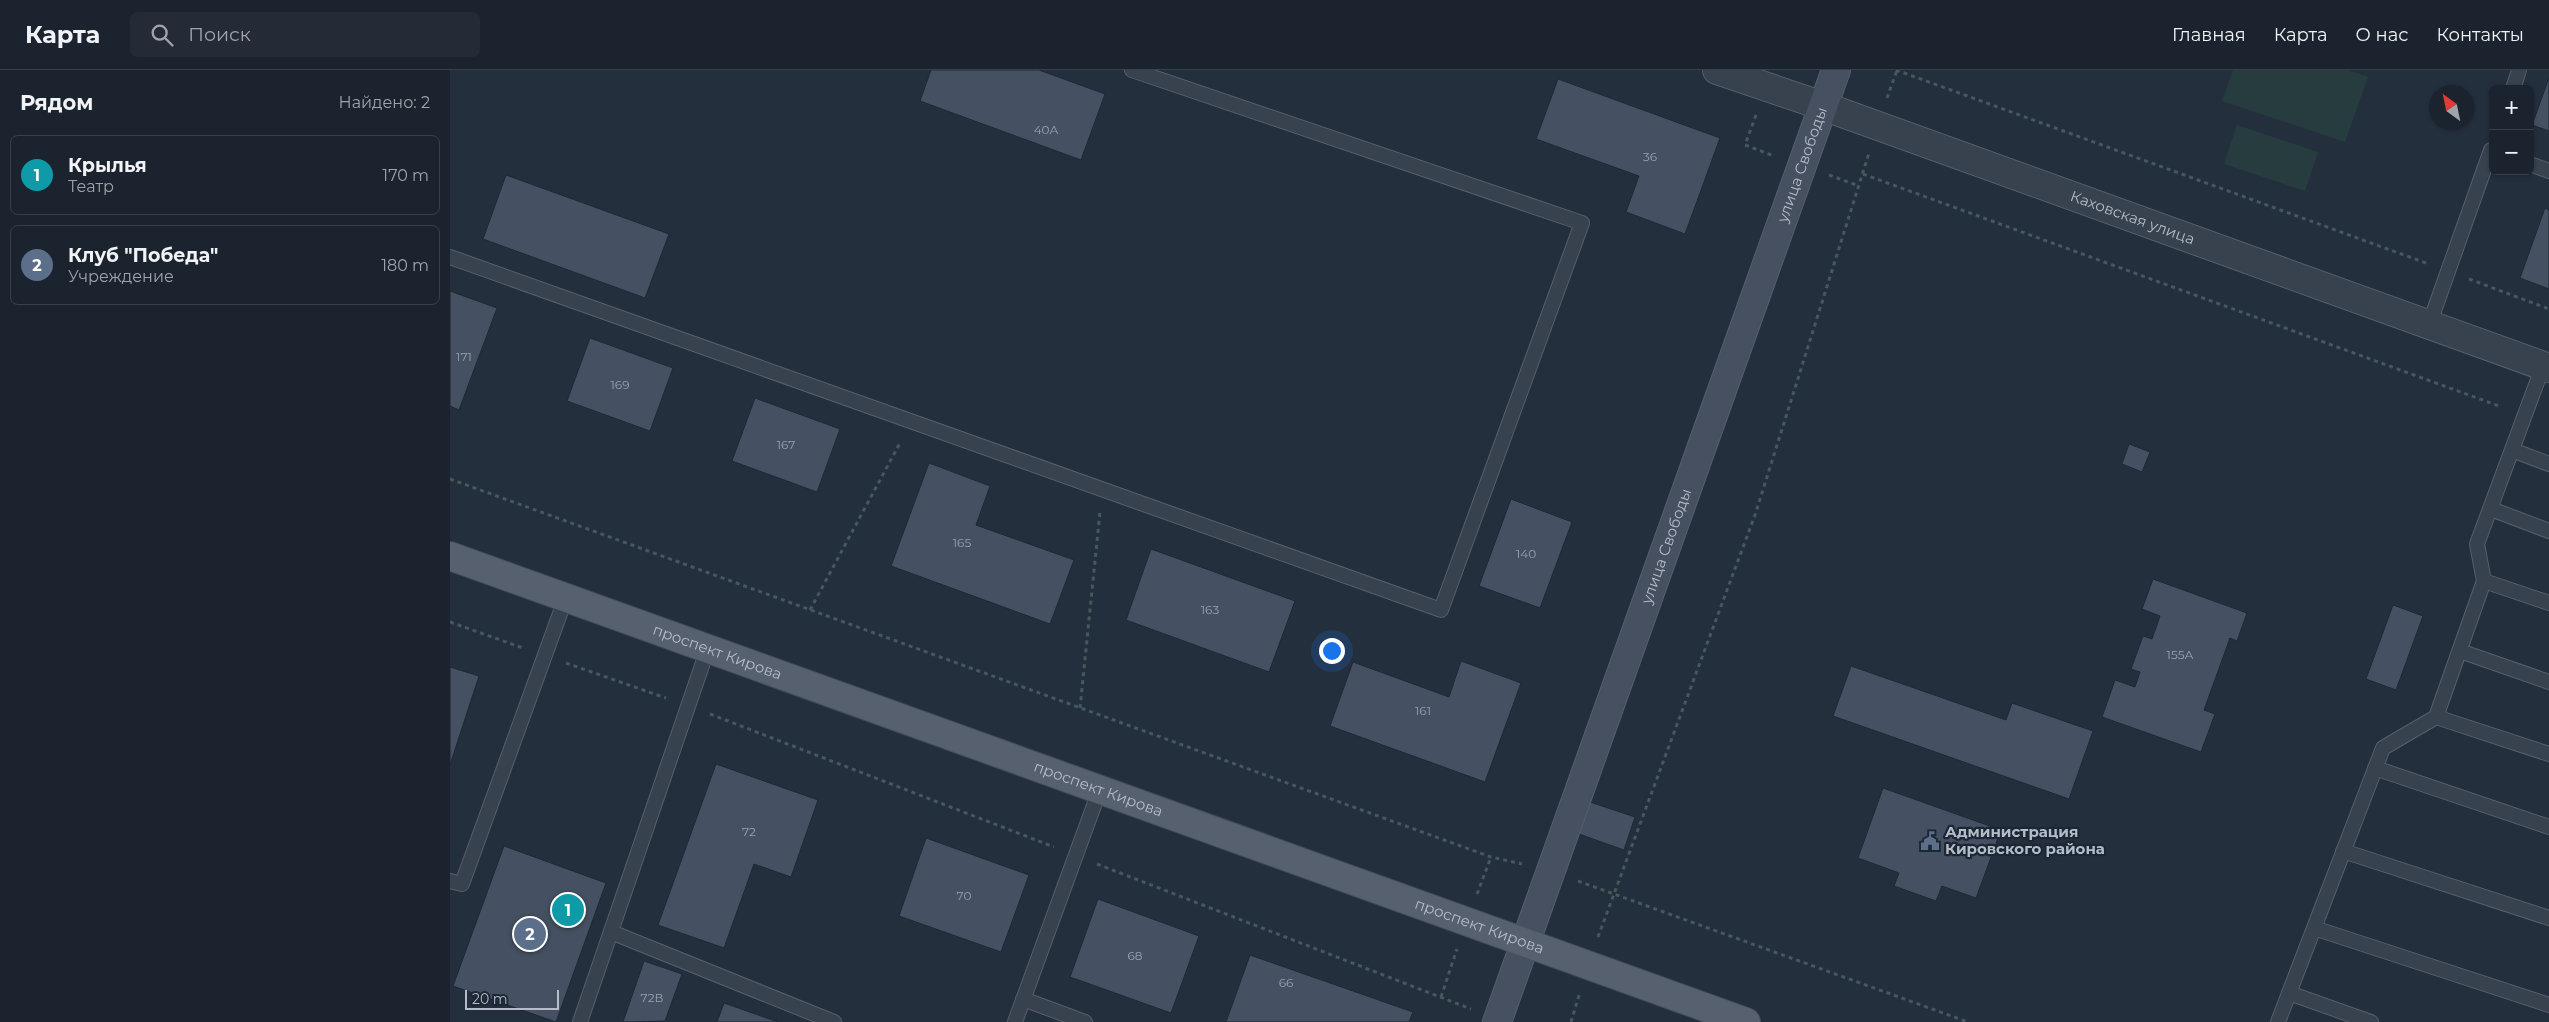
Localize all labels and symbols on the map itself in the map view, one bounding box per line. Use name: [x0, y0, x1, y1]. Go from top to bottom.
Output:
north arrow: [2429, 85, 2474, 130]
street label: улица Свободы: [1772, 104, 1831, 226]
house number: 40А: [1034, 122, 1058, 137]
house number: 36: [1643, 149, 1657, 164]
street label: Каховская улица: [2068, 186, 2198, 248]
house number: 171: [456, 349, 472, 364]
house number: 169: [611, 377, 629, 392]
house number: 167: [777, 437, 795, 452]
street label: улица Свободы: [1636, 486, 1695, 607]
house number: 165: [953, 535, 971, 550]
house number: 140: [1516, 546, 1536, 561]
house number: 163: [1201, 602, 1219, 617]
street label: проспект Кирова: [650, 620, 785, 684]
your location: [1319, 638, 1345, 664]
house number: 155А: [2167, 647, 2193, 662]
house number: 161: [1415, 703, 1431, 718]
street label: проспект Кирова: [1031, 757, 1166, 821]
place label: Администрация Кировского района: [1945, 822, 2105, 858]
house number: 72: [742, 824, 756, 839]
public building icon: Администрация Кировского района: [1919, 830, 1941, 852]
house number: 70: [957, 888, 971, 903]
pin: 1: [552, 891, 584, 929]
street label: проспект Кирова: [1412, 894, 1547, 958]
pin: 2: [514, 915, 546, 953]
house number: 68: [1128, 948, 1143, 963]
house number: 66: [1279, 975, 1293, 990]
scale bar: [465, 987, 559, 1010]
house number: 72В: [641, 990, 663, 1005]

